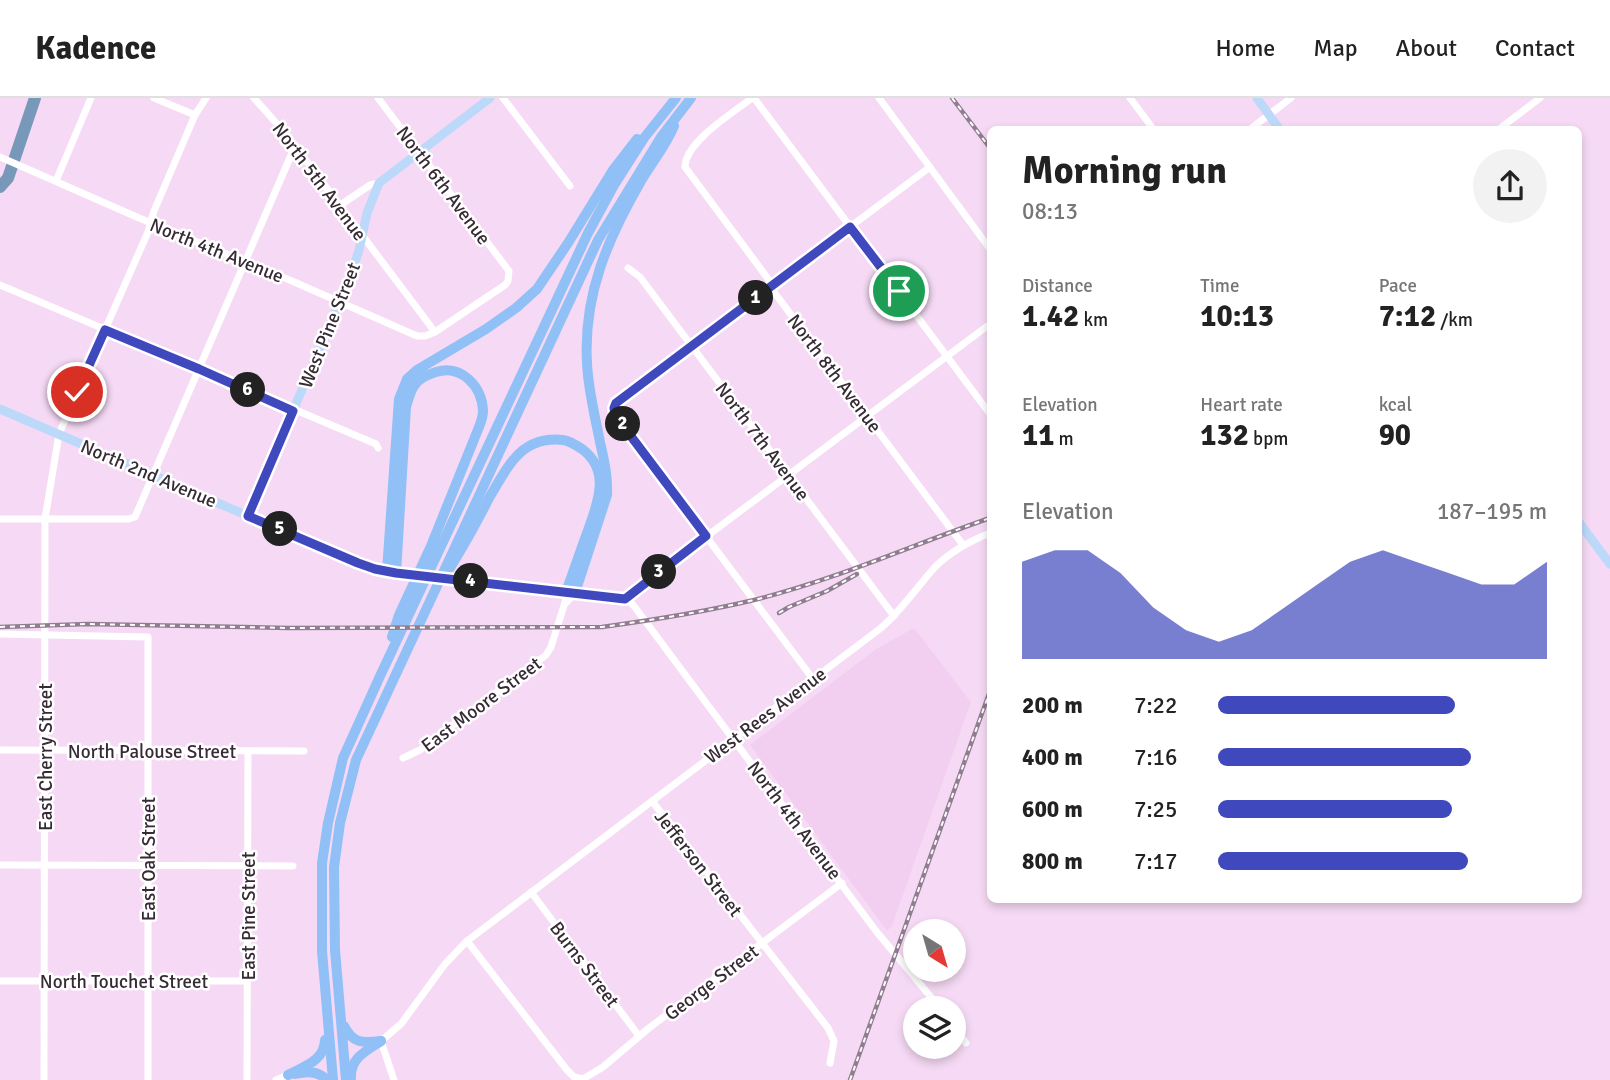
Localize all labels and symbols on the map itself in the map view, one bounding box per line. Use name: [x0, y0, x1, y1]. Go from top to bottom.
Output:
street label: North 5th Avenue: [267, 118, 372, 246]
street label: North 6th Avenue: [391, 122, 496, 250]
street label: North 4th Avenue: [146, 213, 287, 289]
street label: West Pine Street: [294, 259, 366, 392]
pin: [869, 261, 929, 321]
pin: 1: [738, 280, 774, 316]
street label: North 8th Avenue: [782, 310, 887, 438]
pin: [47, 362, 107, 422]
pin: 6: [230, 372, 266, 408]
street label: North 7th Avenue: [710, 378, 815, 506]
pin: 2: [606, 406, 640, 442]
street label: North 2nd Avenue: [77, 434, 220, 513]
pin: 5: [262, 512, 298, 546]
pin: 3: [642, 554, 676, 589]
pin: 4: [454, 564, 489, 598]
street label: East Moore Street: [417, 652, 547, 758]
street label: West Rees Avenue: [700, 662, 831, 769]
street label: East Cherry Street: [34, 683, 58, 831]
street label: North Palouse Street: [68, 740, 237, 764]
street label: North 4th Avenue: [742, 757, 847, 885]
street label: East Oak Street: [137, 796, 161, 921]
street label: Jefferson Street: [649, 805, 748, 922]
street label: East Pine Street: [237, 851, 261, 980]
street label: Burns Street: [544, 917, 624, 1013]
north arrow: [903, 919, 966, 982]
street label: George Street: [660, 939, 764, 1026]
street label: North Touchet Street: [40, 970, 209, 994]

